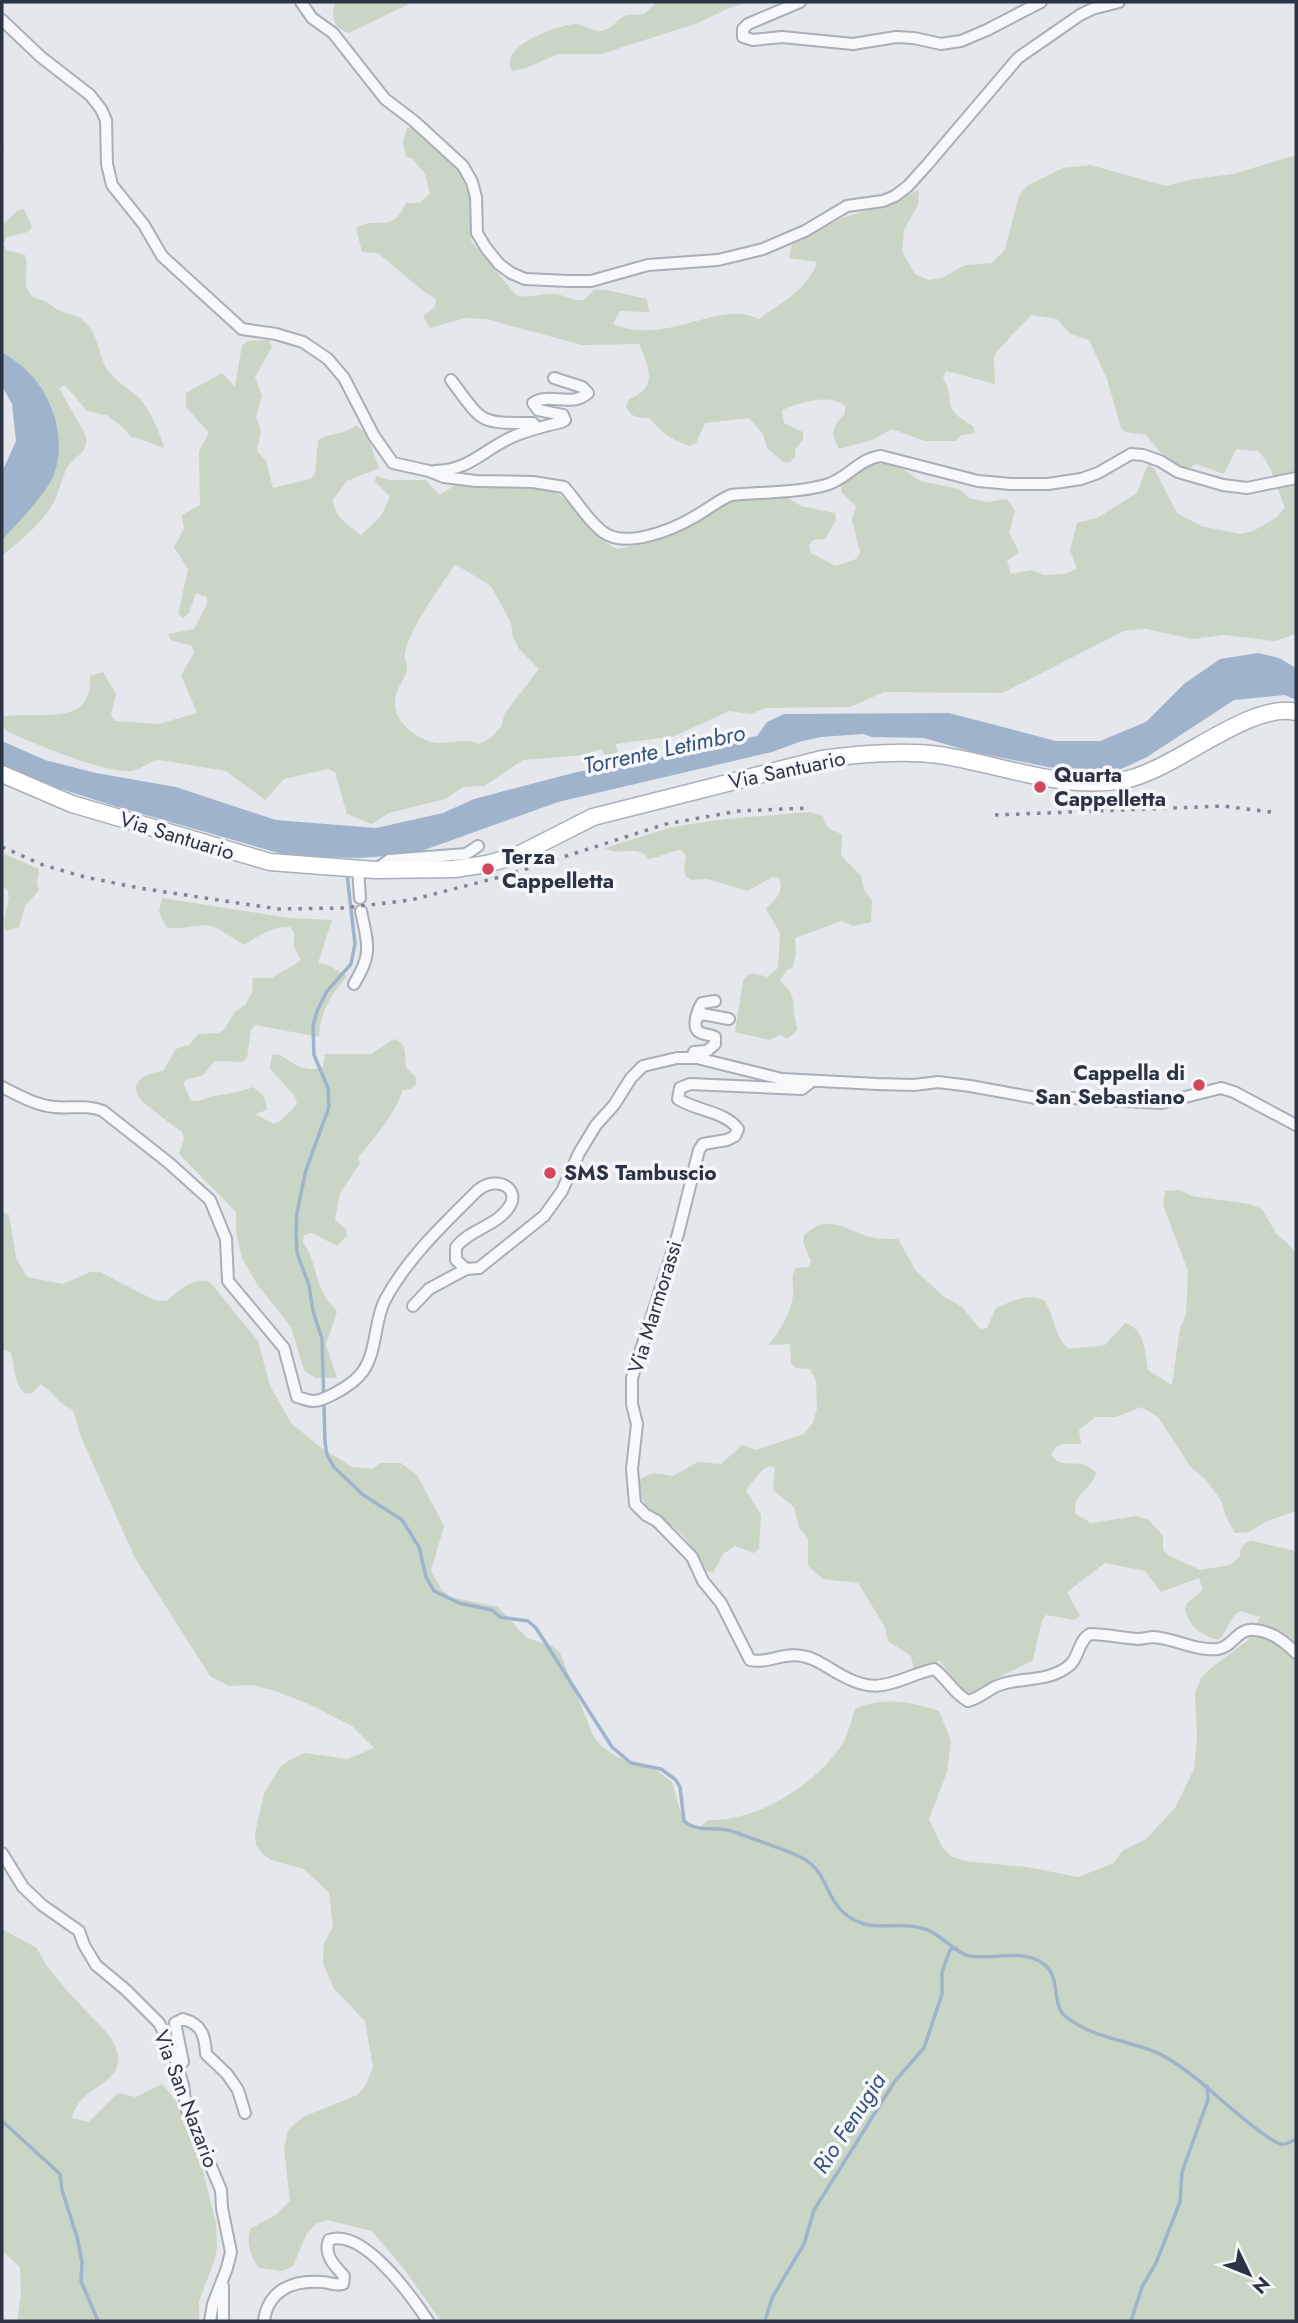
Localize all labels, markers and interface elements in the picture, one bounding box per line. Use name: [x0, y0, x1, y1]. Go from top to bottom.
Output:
water label: Torrente Letimbro: [580, 715, 749, 783]
street label: Via Santuario: [726, 743, 848, 797]
place label: Quarta Cappelletta: [1054, 760, 1166, 814]
marker: Quarta Cappelletta: [1032, 779, 1048, 795]
street label: Via Santuario: [116, 804, 238, 868]
place label: Terza Cappelletta: [502, 842, 614, 896]
marker: Terza Cappelletta: [480, 861, 496, 877]
place label: Cappella di San Sebastiano: [1035, 1058, 1185, 1112]
marker: Cappella di San Sebastiano: [1191, 1077, 1207, 1093]
place label: SMS Tambuscio: [564, 1158, 717, 1188]
marker: SMS Tambuscio: [542, 1165, 558, 1181]
street label: Via Marmorassi: [621, 1237, 689, 1377]
street label: Via San Nazario: [146, 2026, 226, 2172]
water label: Rio Fenugia: [804, 2066, 894, 2180]
north arrow: [1214, 2239, 1284, 2309]
text: N: [1246, 2271, 1276, 2300]

